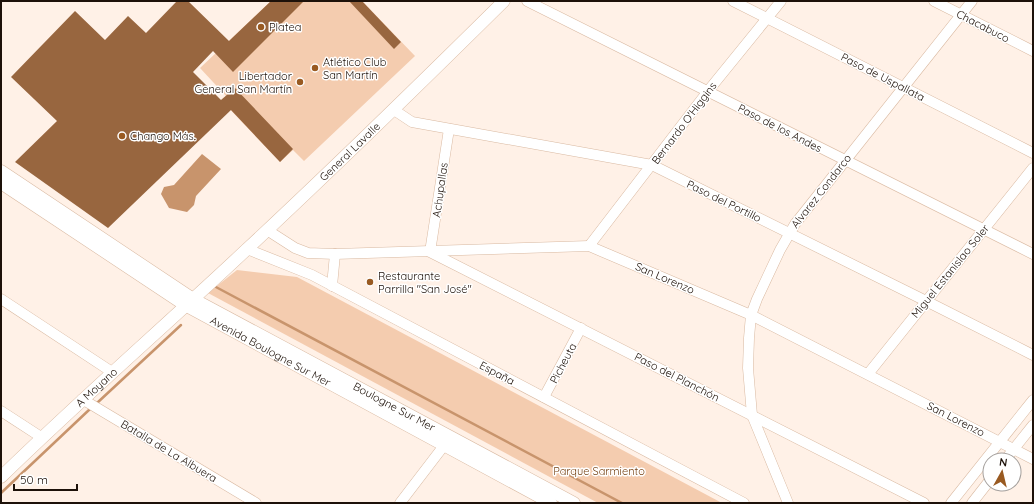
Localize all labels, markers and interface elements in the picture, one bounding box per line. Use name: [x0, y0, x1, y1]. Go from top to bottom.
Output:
street label: Chacabuco: [954, 7, 1012, 46]
place label: Platea: [269, 20, 301, 34]
marker: Platea: [256, 22, 266, 32]
street label: Paso de Uspallata: [839, 50, 927, 104]
place label: Atlético Club San Martín: [323, 55, 387, 82]
marker: Atlético Club San Martín: [310, 63, 320, 73]
place label: Libertador General San Martín: [195, 69, 293, 96]
marker: Libertador General San Martín: [295, 77, 305, 87]
street label: Bernardo O'Higgins: [649, 79, 719, 167]
street label: Paso de los Andes: [736, 101, 824, 155]
street label: General Lavalle: [317, 119, 383, 184]
place label: Chango Más.: [130, 129, 196, 143]
marker: Chango Más.: [117, 131, 127, 141]
street label: Alvarez Condarco: [788, 151, 854, 231]
street label: Achupallas: [429, 162, 451, 218]
street label: Paso del Portillo: [684, 177, 764, 225]
street label: Miguel Estanislao Soler: [908, 221, 993, 321]
street label: San Lorenzo: [633, 259, 697, 297]
place label: Restaurante Parrilla "San José": [378, 269, 472, 296]
marker: Restaurante Parrilla "San José": [365, 277, 375, 287]
street label: Avenida Boulogne Sur Mer: [208, 313, 334, 390]
street label: Picheuta: [547, 340, 579, 386]
street label: Paso del Planchón: [632, 350, 722, 404]
street label: España: [477, 358, 517, 388]
street label: A Moyano: [73, 364, 120, 410]
street label: Boulogne Sur Mer: [351, 379, 438, 435]
street label: San Lorenzo: [925, 398, 988, 440]
street label: Batalla de La Albuera: [118, 417, 220, 485]
north arrow: [982, 452, 1022, 492]
text: N: [998, 455, 1008, 470]
park label: Parque Sarmiento: [553, 464, 645, 478]
scale bar: [14, 466, 77, 492]
text: 50 m: [20, 472, 48, 487]

